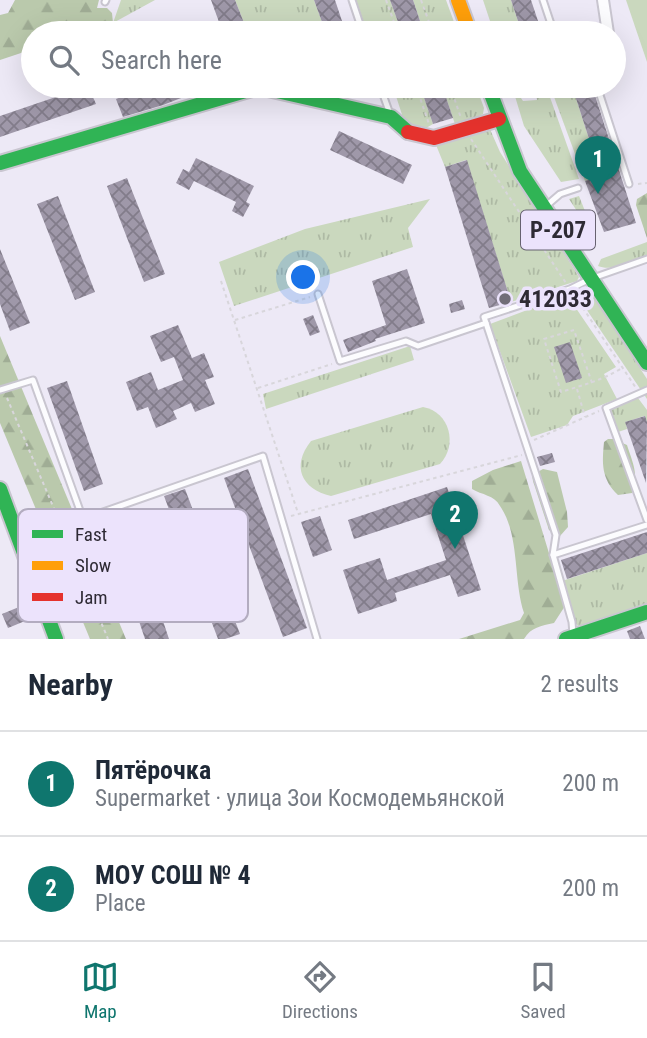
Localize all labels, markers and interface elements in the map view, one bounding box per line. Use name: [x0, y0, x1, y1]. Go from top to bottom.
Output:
search box: [21, 21, 626, 98]
icon: search: [45, 41, 83, 79]
text: Search here: [101, 45, 222, 75]
pin: 1: [575, 136, 621, 194]
road number: Р-207: [521, 210, 595, 249]
your location: [286, 260, 320, 294]
place label: 412033: [519, 285, 592, 313]
marker: 412033: [497, 291, 513, 307]
pin: 2: [432, 491, 478, 549]
legend: [18, 509, 248, 622]
text: Fast: [75, 523, 107, 546]
text: Slow: [75, 554, 111, 577]
text: Jam: [75, 586, 108, 609]
text: Nearby: [28, 667, 113, 702]
text: 2 results: [541, 671, 619, 698]
text: Пятёрочка: [95, 755, 211, 785]
text: 1: [45, 770, 57, 797]
text: 200 m: [562, 770, 619, 797]
text: Supermarket · улица Зои Космодемьянской: [95, 785, 505, 812]
text: МОУ СОШ № 4: [95, 860, 251, 890]
text: 2: [45, 875, 57, 902]
text: 200 m: [562, 875, 619, 902]
text: Place: [95, 890, 145, 917]
tab: Map: [81, 958, 119, 1023]
tab: Directions: [282, 958, 358, 1023]
tab: Saved: [520, 958, 566, 1023]

